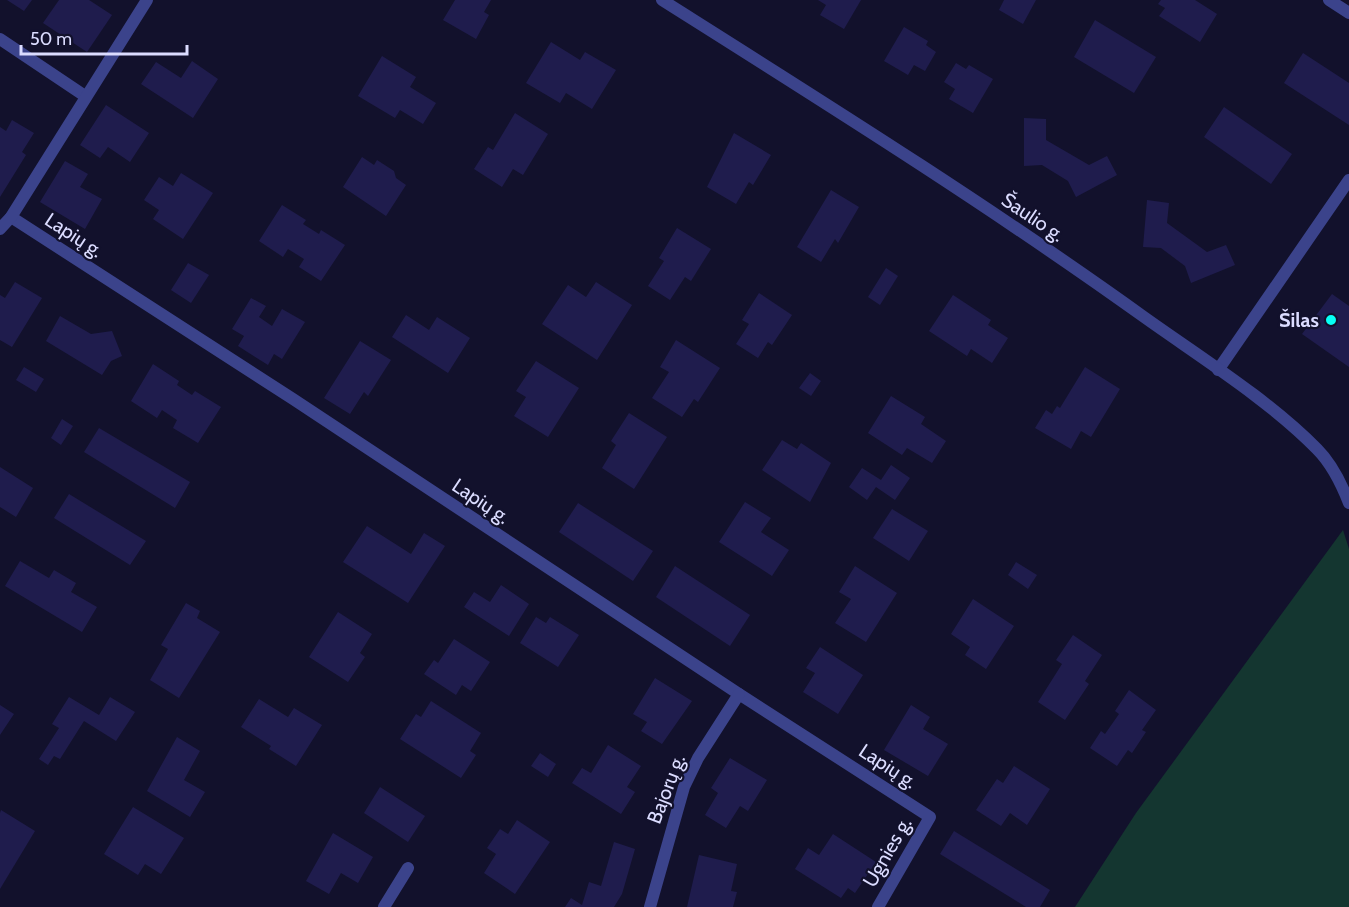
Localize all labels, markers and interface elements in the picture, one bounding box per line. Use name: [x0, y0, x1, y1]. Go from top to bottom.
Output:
scale bar: [21, 18, 188, 56]
text: 50 m: [30, 28, 72, 50]
street label: Šaulio g.: [997, 187, 1069, 247]
street label: Lapių g.: [41, 207, 107, 263]
place label: Šilas: [1279, 308, 1319, 332]
marker: Šilas: [1324, 313, 1338, 327]
street label: Lapių g.: [448, 473, 514, 529]
street label: Lapių g.: [855, 738, 921, 794]
street label: Bajorų g.: [642, 751, 690, 827]
street label: Ugnies g.: [857, 813, 917, 891]

